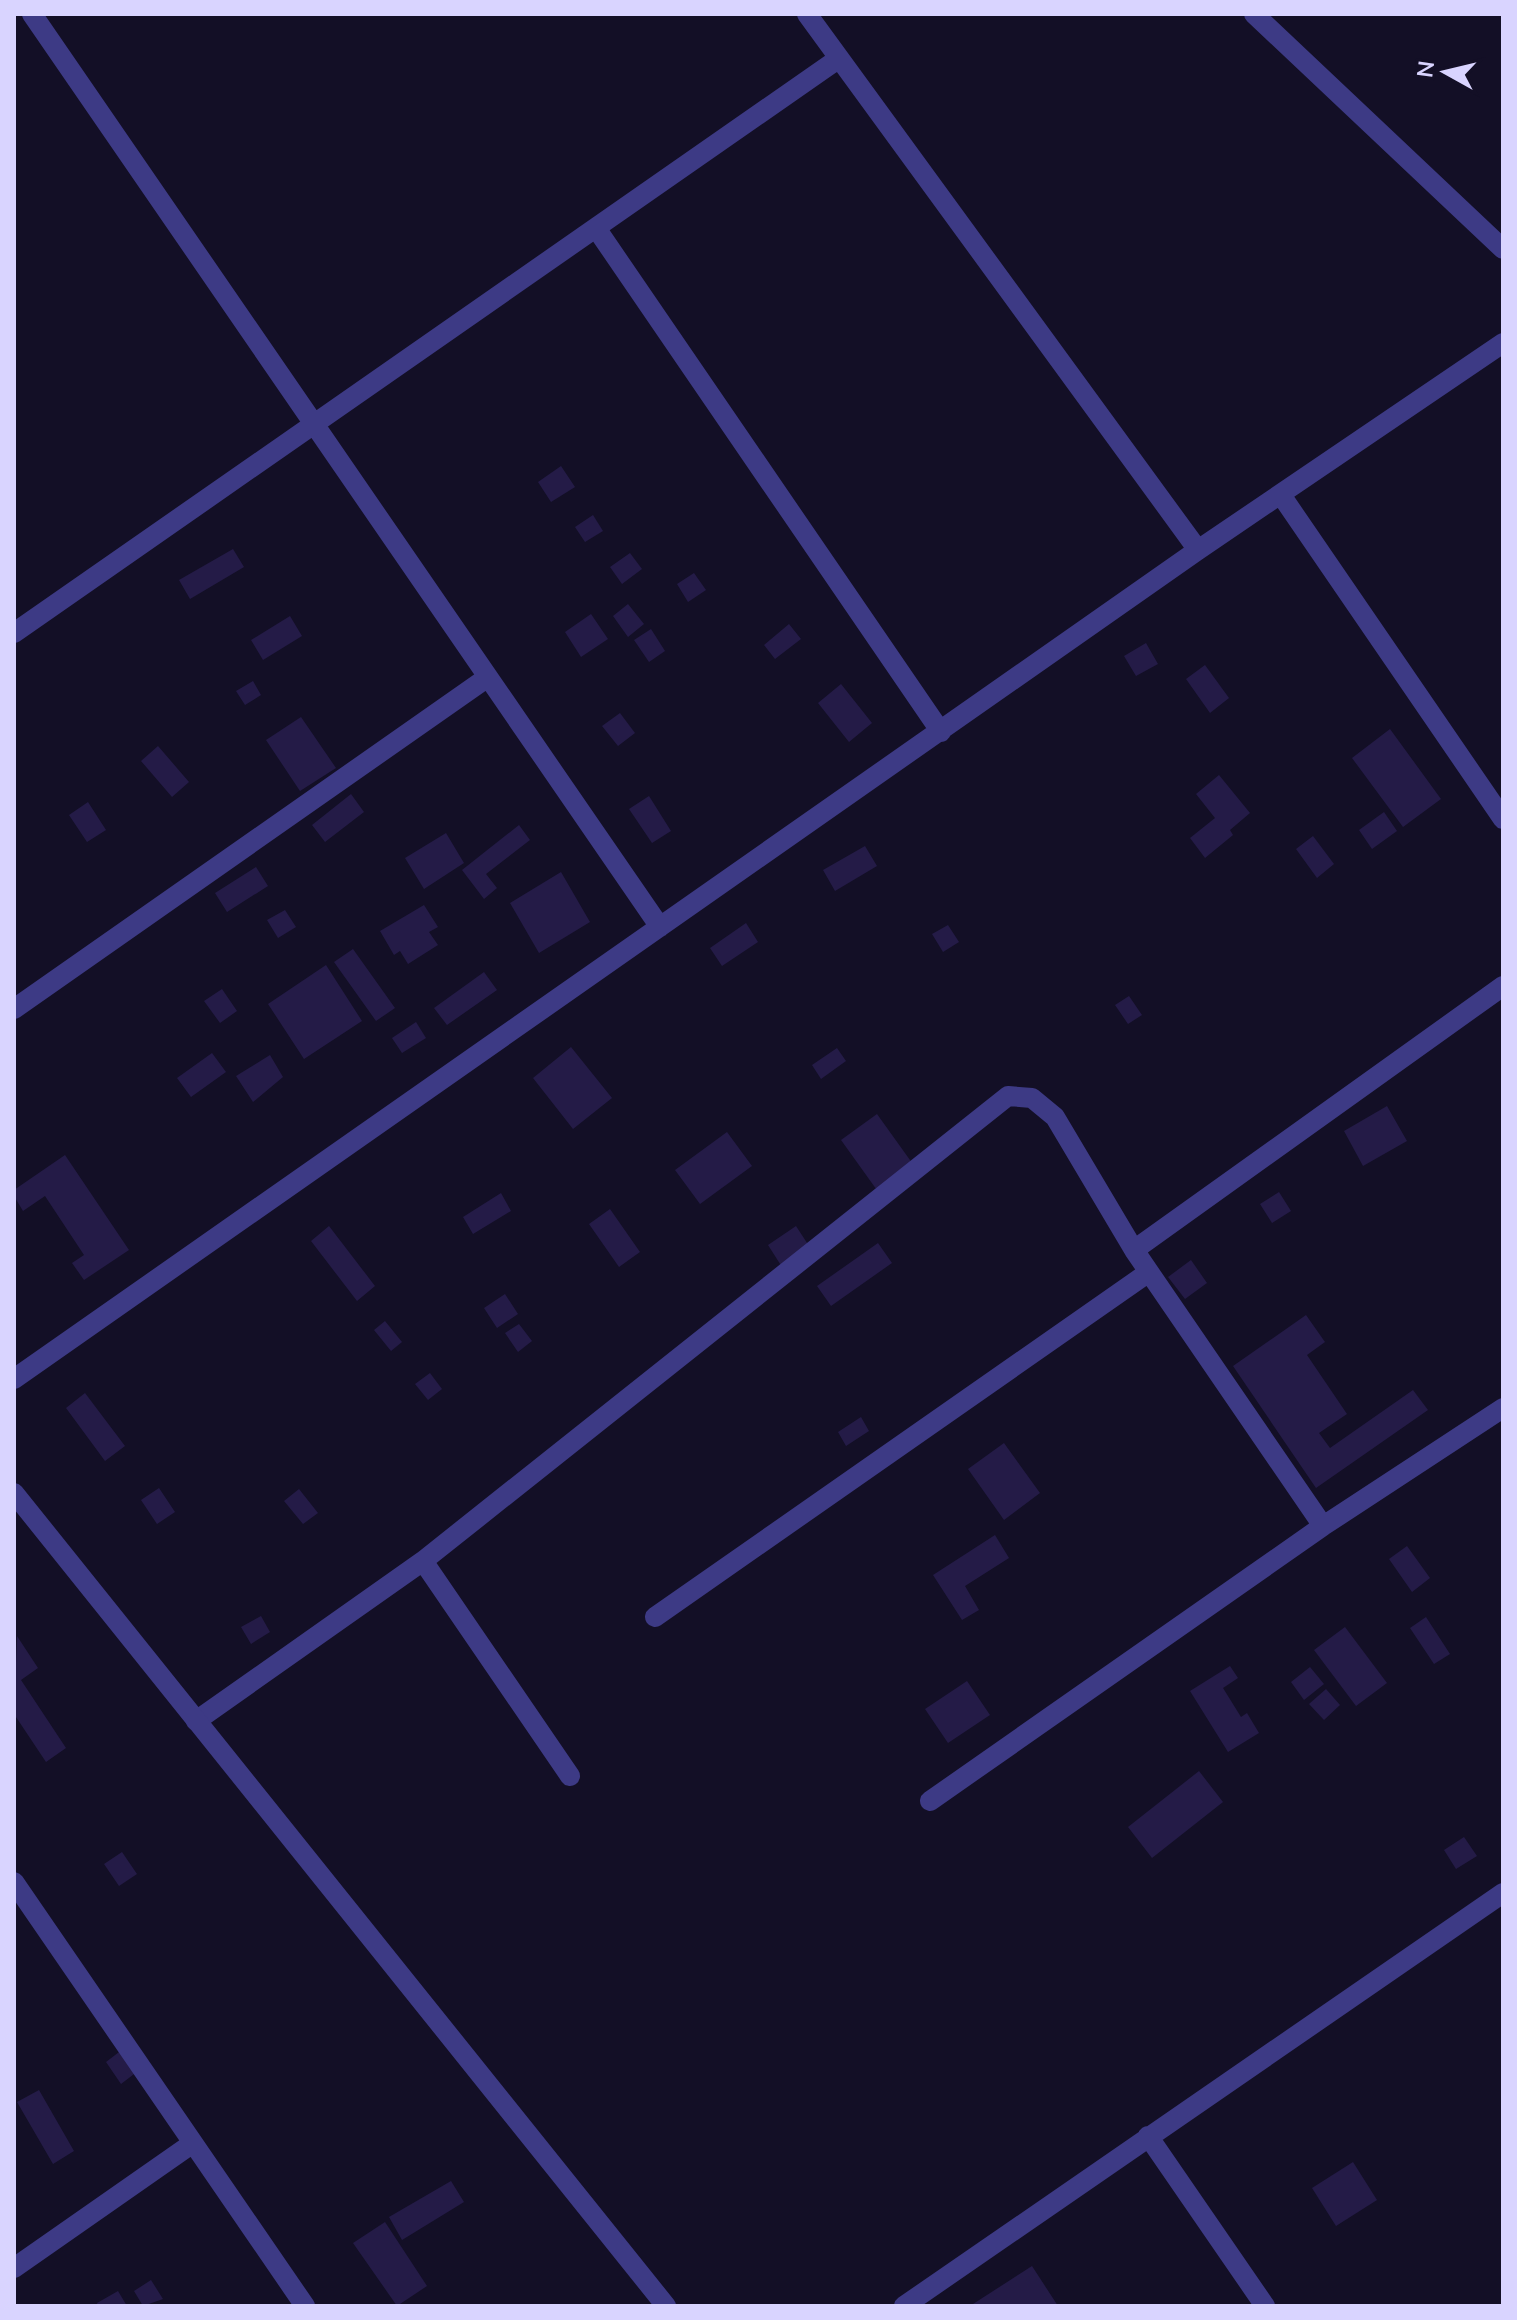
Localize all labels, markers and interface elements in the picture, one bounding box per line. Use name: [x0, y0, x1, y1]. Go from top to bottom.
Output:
north arrow: [1405, 32, 1485, 112]
text: N: [1410, 59, 1440, 79]

